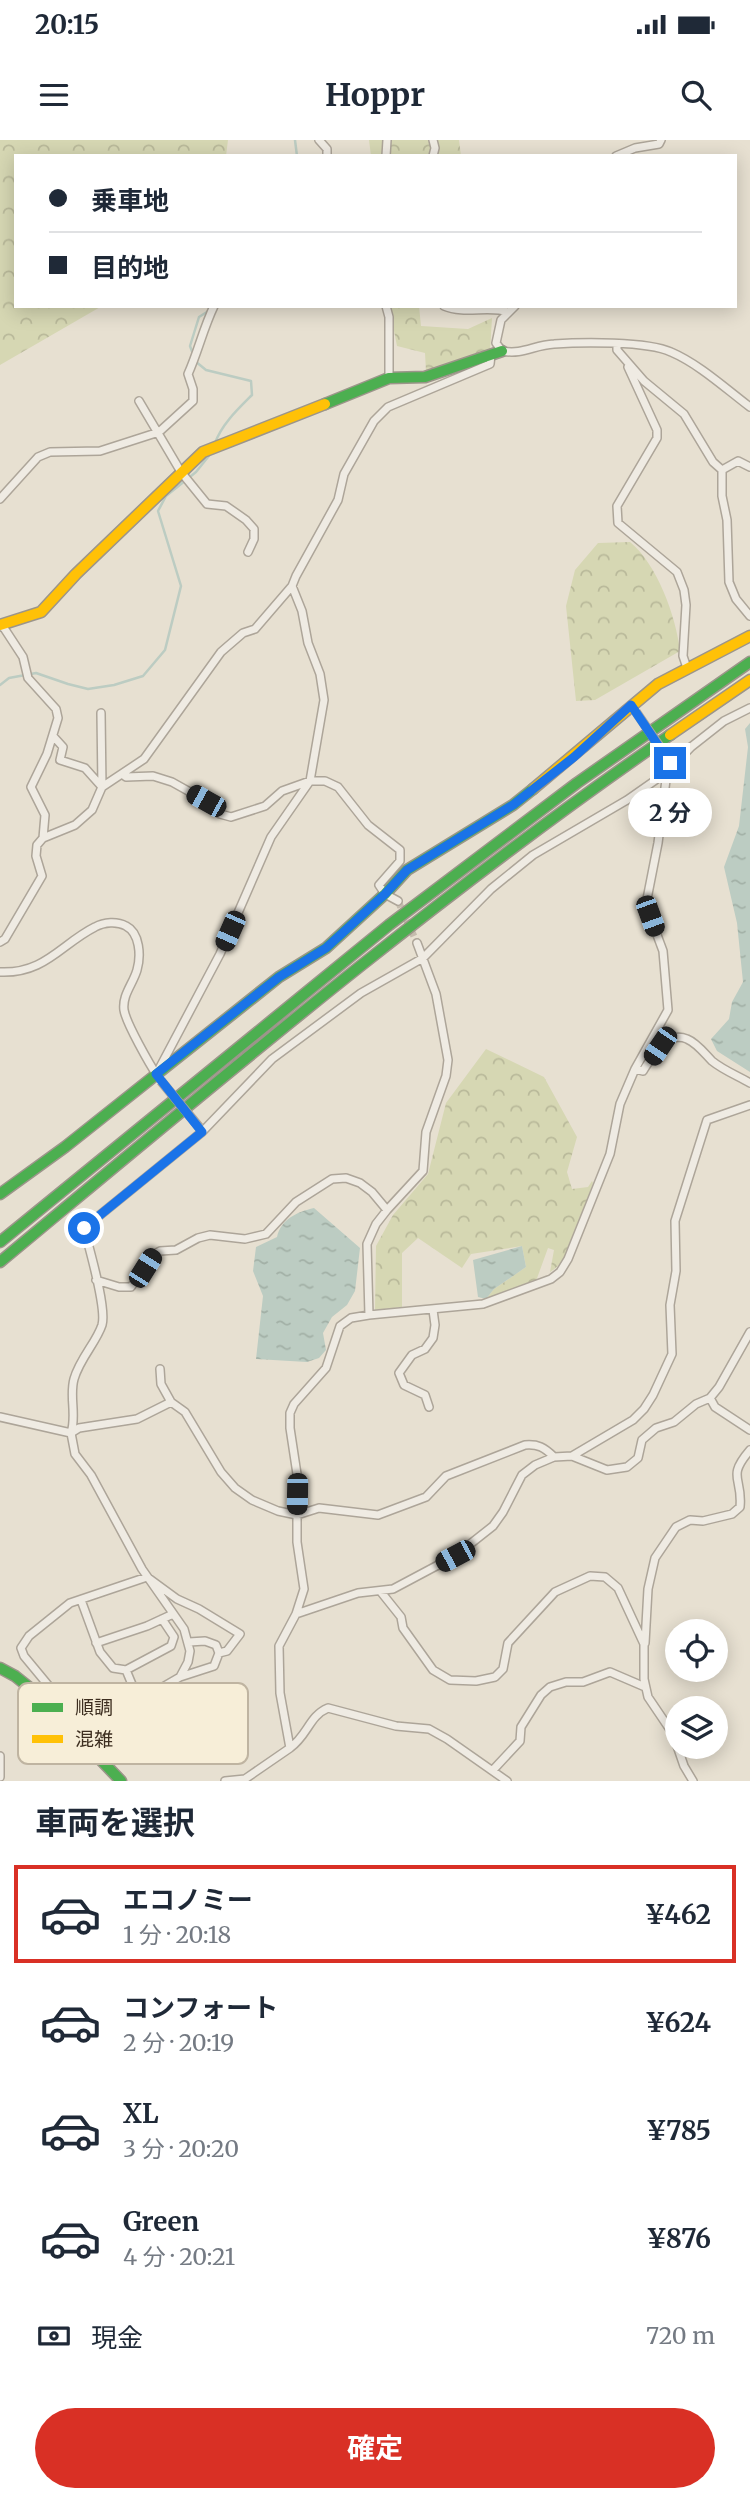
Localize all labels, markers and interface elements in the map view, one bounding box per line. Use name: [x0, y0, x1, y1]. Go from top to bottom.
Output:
text: 20:15: [35, 8, 99, 41]
text: Hoppr: [325, 75, 425, 115]
icon: menu: [35, 76, 73, 114]
icon: search: [677, 76, 715, 114]
text: 乗車地: [91, 184, 169, 217]
text: 目的地: [91, 251, 169, 284]
route end: [654, 747, 686, 779]
car: [183, 782, 230, 820]
callout: 2 分: [628, 788, 712, 836]
text: 2 分: [649, 798, 691, 827]
car: [633, 893, 668, 939]
car: [212, 908, 249, 954]
car: [640, 1023, 681, 1069]
route start: [68, 1212, 100, 1244]
car: [125, 1245, 166, 1291]
car: [287, 1473, 308, 1515]
car: [432, 1537, 479, 1575]
map controls: [665, 1619, 728, 1759]
button: locate: [665, 1619, 728, 1682]
legend: [18, 1683, 248, 1764]
text: 順調: [75, 1695, 113, 1719]
button: layers: [665, 1696, 728, 1759]
text: 混雑: [75, 1727, 113, 1751]
text: 車両を選択: [35, 1803, 195, 1843]
icon: car: [39, 1883, 102, 1946]
text: エコノミー: [123, 1883, 253, 1916]
text: ¥462: [645, 1898, 711, 1931]
text: 1 分 · 20:18: [123, 1920, 231, 1949]
icon: car: [39, 1991, 102, 2054]
text: コンフォート: [123, 1991, 278, 2024]
text: ¥624: [645, 2006, 711, 2039]
text: 2 分 · 20:19: [123, 2028, 234, 2057]
text: XL: [123, 2097, 159, 2130]
icon: car: [39, 2099, 102, 2162]
text: ¥785: [646, 2114, 711, 2147]
text: 3 分 · 20:20: [123, 2134, 239, 2163]
text: Green: [123, 2205, 199, 2238]
icon: car: [39, 2207, 102, 2270]
text: ¥876: [646, 2222, 711, 2255]
text: 4 分 · 20:21: [123, 2242, 235, 2271]
icon: cash: [35, 2317, 73, 2355]
text: 現金: [91, 2321, 143, 2354]
text: 720 m: [646, 2321, 715, 2350]
button: 確定: [35, 2408, 715, 2488]

